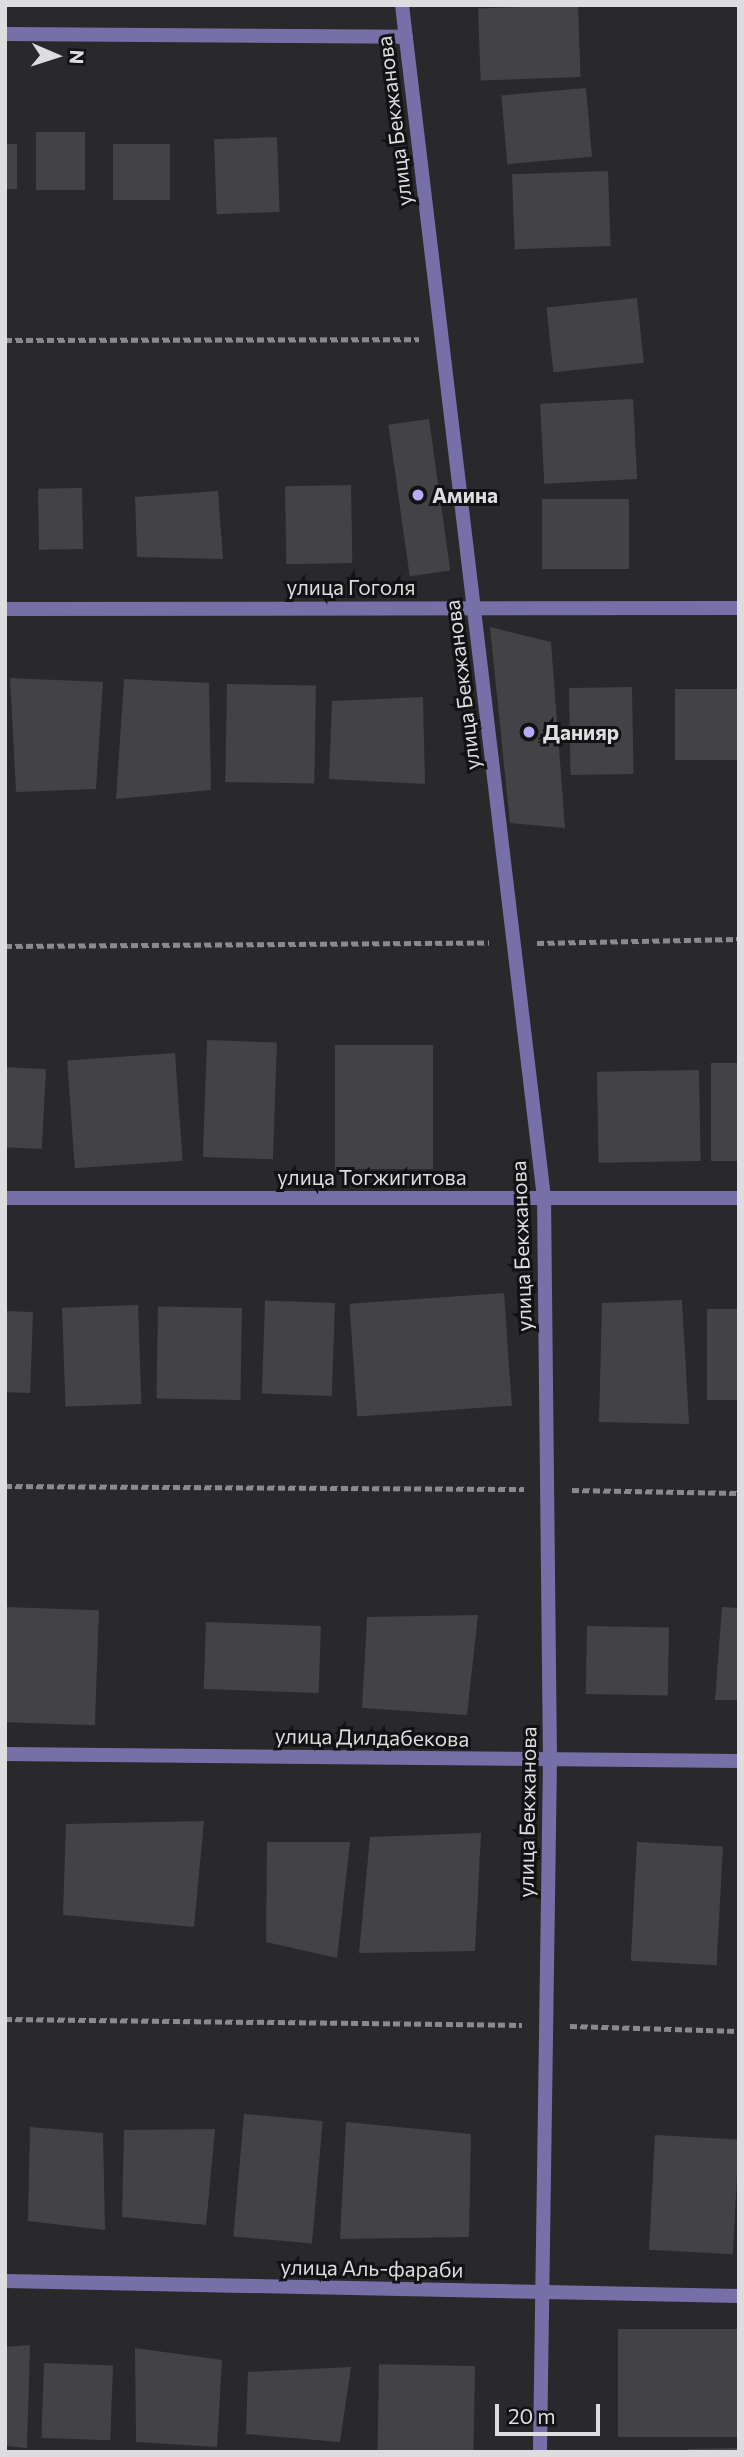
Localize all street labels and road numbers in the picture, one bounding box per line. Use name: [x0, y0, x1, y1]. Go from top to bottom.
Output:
street label: улица Бекжанова: [371, 35, 417, 207]
street label: улица Гоголя: [287, 574, 415, 600]
street label: улица Бекжанова: [439, 599, 485, 771]
street label: улица Бекжанова: [505, 1160, 537, 1332]
street label: улица Тогжигитова: [277, 1164, 467, 1190]
street label: улица Дилдабекова: [275, 1723, 469, 1751]
street label: улица Бекжанова: [513, 1726, 541, 1898]
street label: улица Аль-фараби: [280, 2254, 464, 2282]

